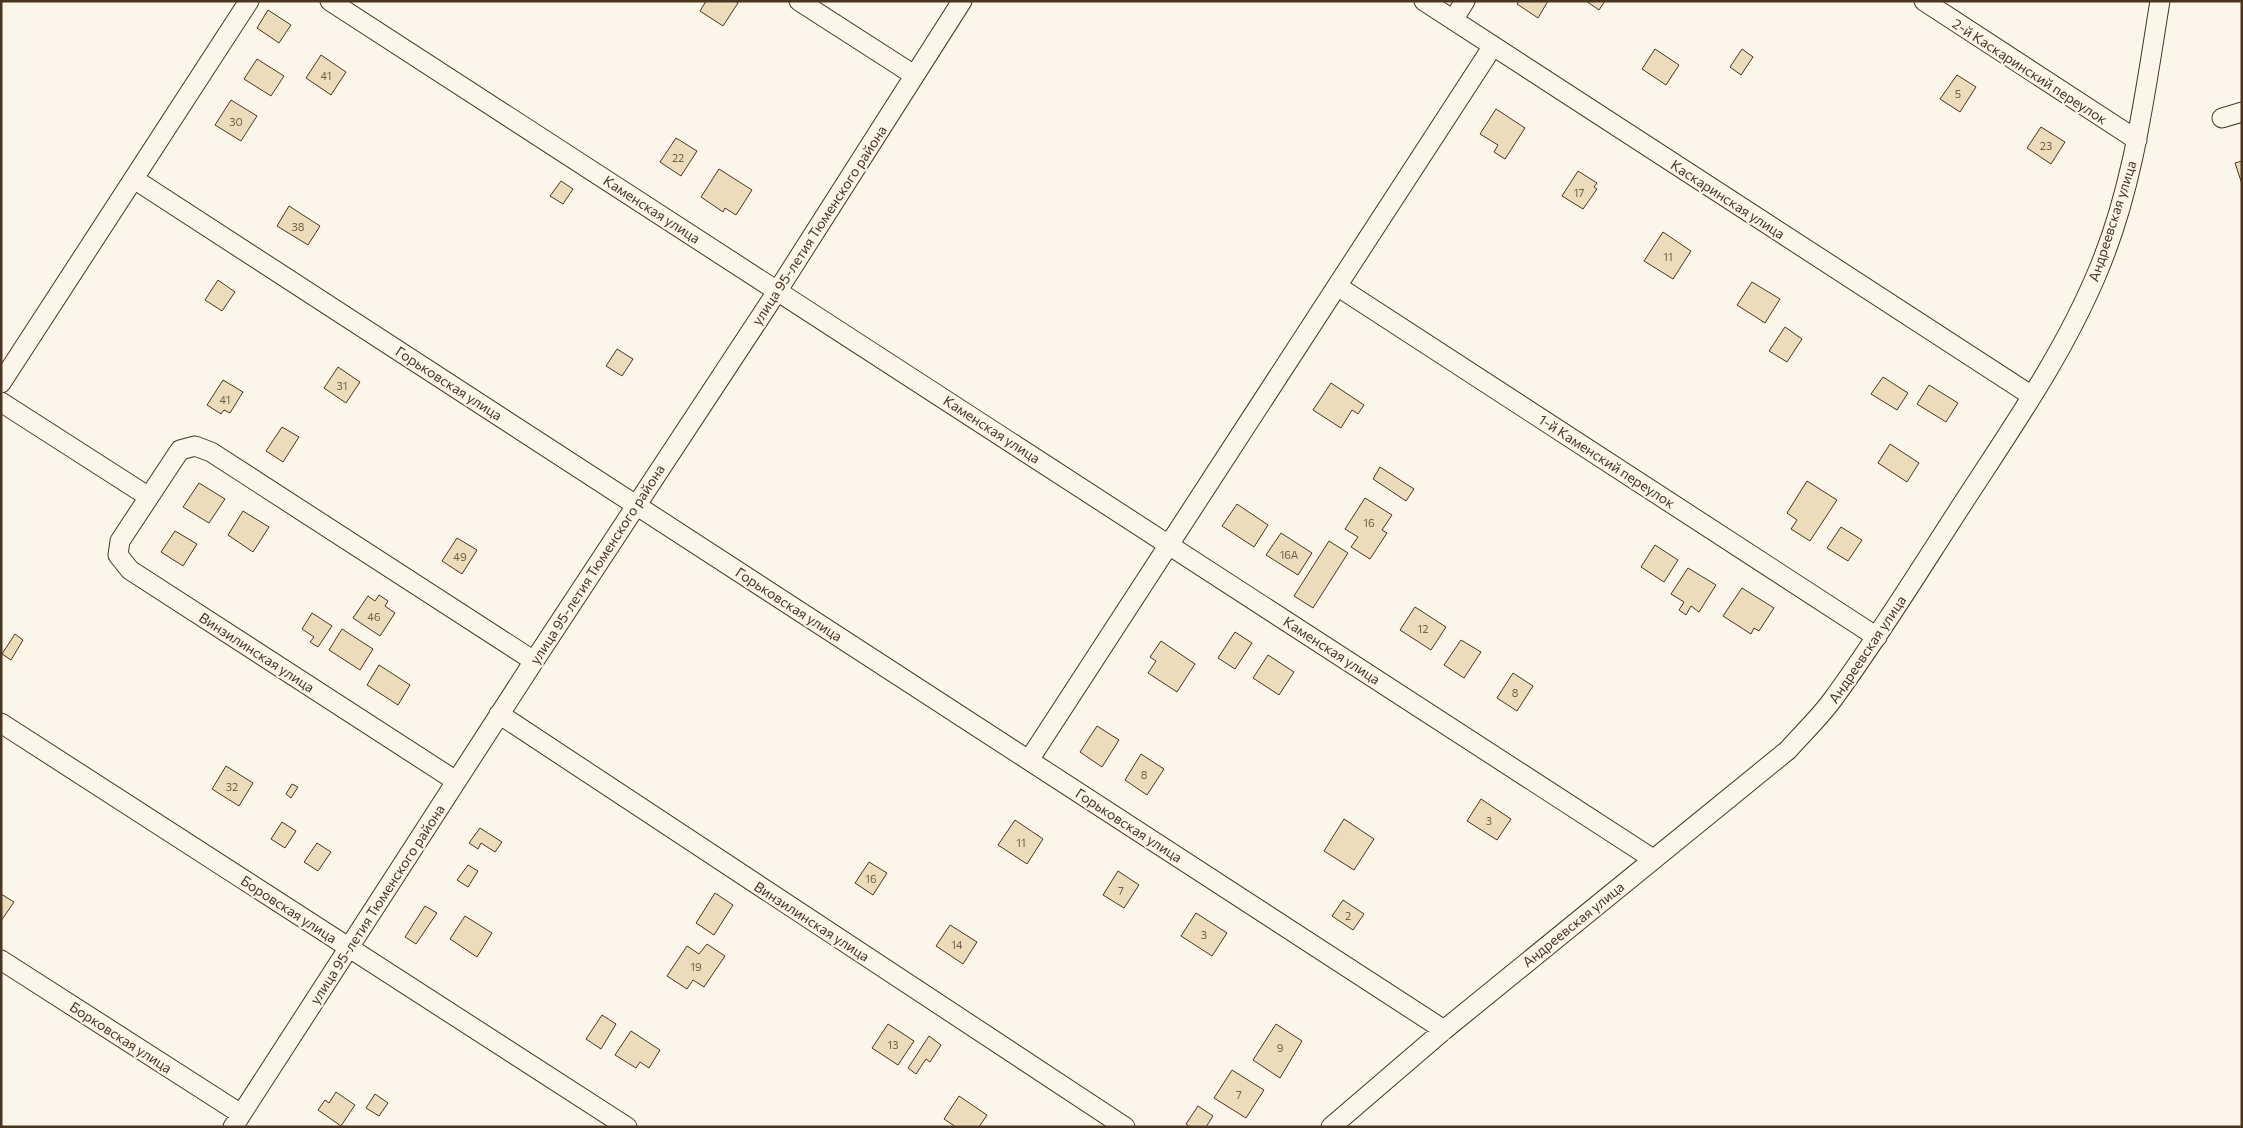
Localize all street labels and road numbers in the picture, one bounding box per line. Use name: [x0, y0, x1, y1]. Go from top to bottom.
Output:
street label: 2-й Каскаринский переулок: [1949, 14, 2111, 128]
street label: улица 95-летия Тюменского района: [748, 122, 890, 328]
street label: Каскаринская улица: [1668, 156, 1788, 242]
street label: Андреевская улица: [2084, 158, 2140, 284]
street label: Каменская улица: [600, 171, 704, 247]
street label: Горьковская улица: [393, 342, 505, 424]
street label: Каменская улица: [940, 391, 1044, 467]
street label: 1-й Каменский переулок: [1536, 411, 1679, 512]
street label: улица 95-летия Тюменского района: [526, 461, 668, 667]
street label: Горьковская улица: [733, 563, 845, 645]
street label: Андреевская улица: [1825, 592, 1909, 706]
street label: Винзилинская улица: [196, 608, 318, 696]
street label: Каменская улица: [1280, 612, 1384, 688]
street label: Горьковская улица: [1073, 784, 1185, 866]
street label: улица 95-летия Тюменского района: [306, 801, 448, 1007]
street label: Боровская улица: [238, 872, 340, 946]
street label: Винзилинская улица: [751, 877, 873, 965]
street label: Андреевская улица: [1519, 878, 1627, 970]
street label: Борковская улица: [67, 998, 175, 1076]

